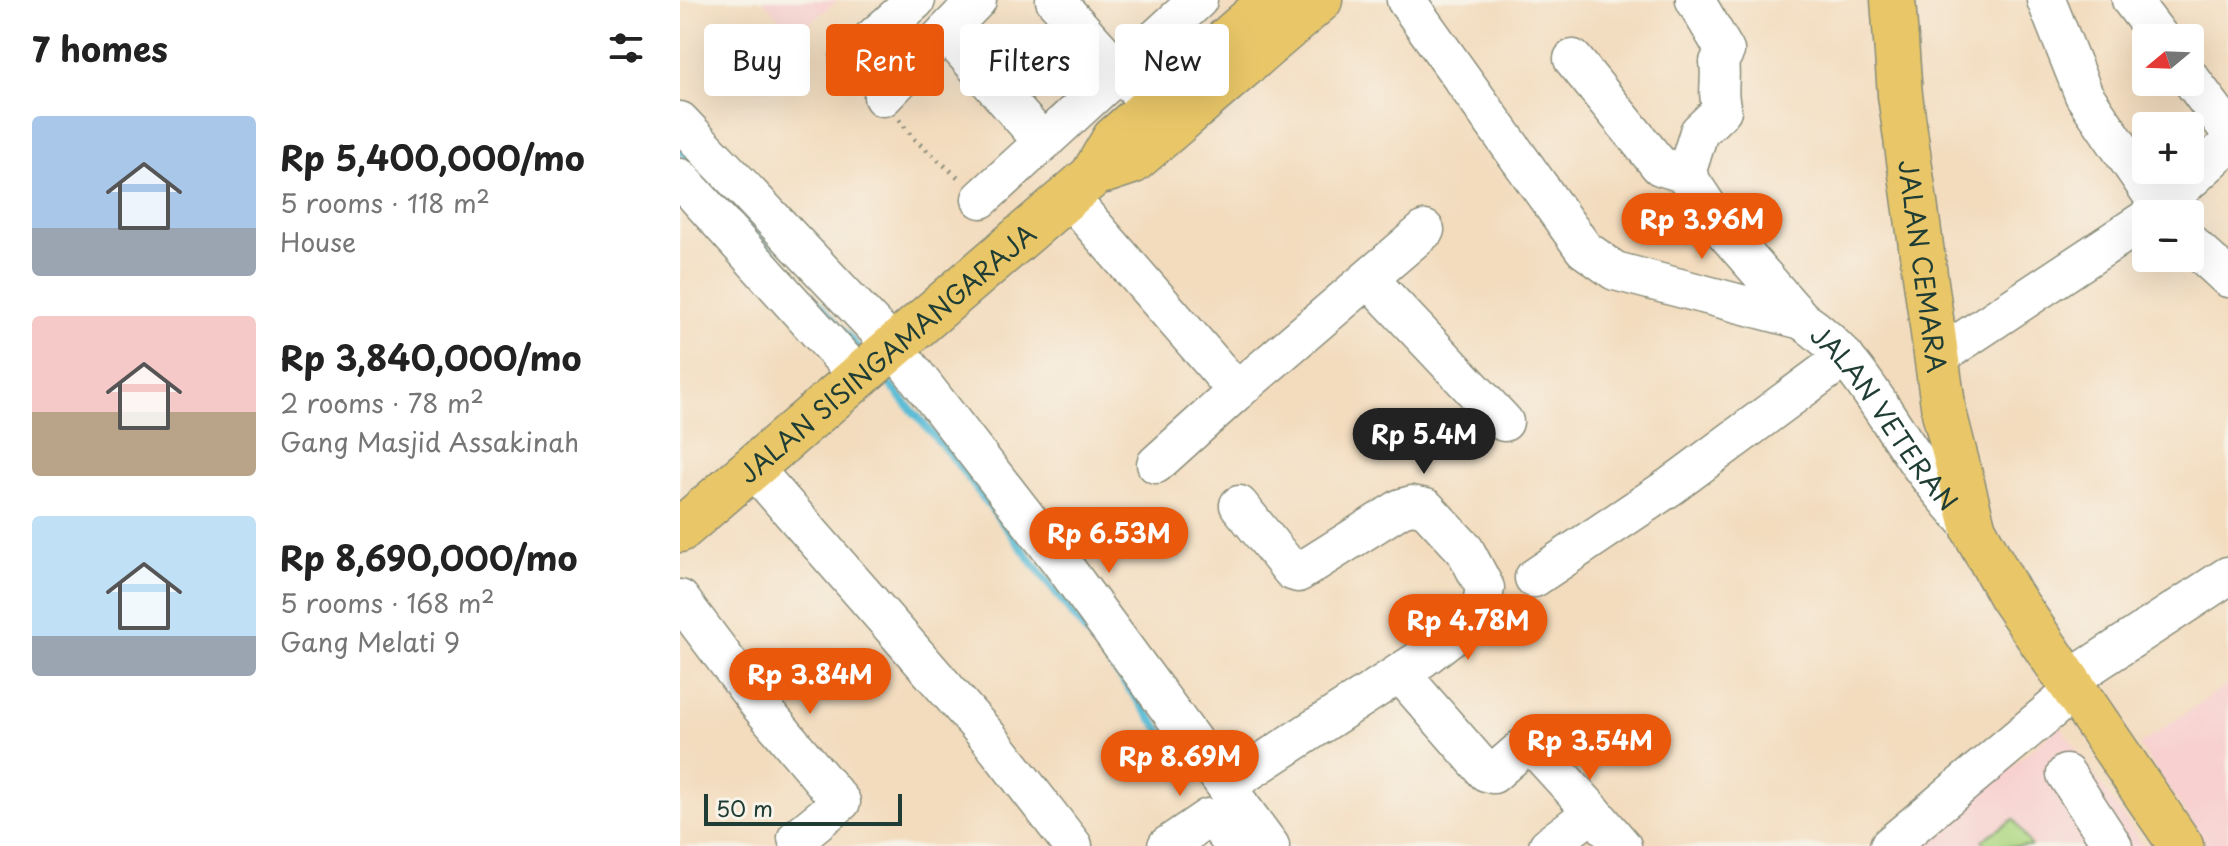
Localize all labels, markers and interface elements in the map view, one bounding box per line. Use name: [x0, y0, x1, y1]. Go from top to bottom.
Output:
text: 7 homes: [32, 22, 168, 74]
chip: Buy: [704, 24, 810, 96]
chip: Rent: [826, 24, 944, 96]
chip: Filters: [960, 24, 1099, 96]
chip: New: [1115, 24, 1229, 96]
north arrow: [2132, 24, 2204, 96]
map controls: [2132, 24, 2204, 272]
icon: filters: [604, 26, 648, 70]
button: +: [2132, 112, 2204, 184]
text: Rp 5,400,000/mo: [280, 131, 585, 183]
icon: home: [96, 148, 192, 244]
street label: JALAN CEMARA: [1890, 157, 1958, 375]
text: 5 rooms · 118 m²: [280, 183, 490, 222]
pin: Rp 3.96M: [1619, 193, 1785, 261]
text: Rp 3.96M: [1640, 199, 1764, 238]
button: −: [2132, 200, 2204, 272]
street label: JALAN SISINGAMANGARAJA: [729, 214, 1044, 492]
text: House: [280, 222, 356, 261]
street label: JALAN VETERAN: [1803, 314, 1968, 519]
text: Rp 3,840,000/mo: [280, 331, 581, 383]
icon: home: [96, 348, 192, 444]
text: 2 rooms · 78 m²: [280, 383, 484, 422]
pin: Rp 5.4M: [1350, 408, 1498, 476]
text: Rp 5.4M: [1371, 414, 1477, 453]
text: Gang Masjid Assakinah: [280, 422, 579, 461]
pin: Rp 6.53M: [1026, 507, 1192, 575]
text: Rp 6.53M: [1047, 513, 1171, 552]
text: Rp 8,690,000/mo: [280, 531, 577, 583]
icon: home: [96, 548, 192, 644]
text: 5 rooms · 168 m²: [280, 583, 495, 622]
pin: Rp 4.78M: [1385, 594, 1551, 662]
text: Rp 4.78M: [1406, 600, 1530, 639]
text: Gang Melati 9: [280, 622, 460, 661]
pin: Rp 3.84M: [727, 648, 893, 716]
text: Rp 3.84M: [747, 654, 873, 693]
pin: Rp 3.54M: [1507, 714, 1673, 782]
text: Rp 3.54M: [1527, 720, 1653, 759]
pin: Rp 8.69M: [1097, 730, 1263, 798]
text: Rp 8.69M: [1119, 736, 1241, 775]
scale bar: [704, 790, 902, 826]
text: 50 m: [716, 791, 773, 824]

